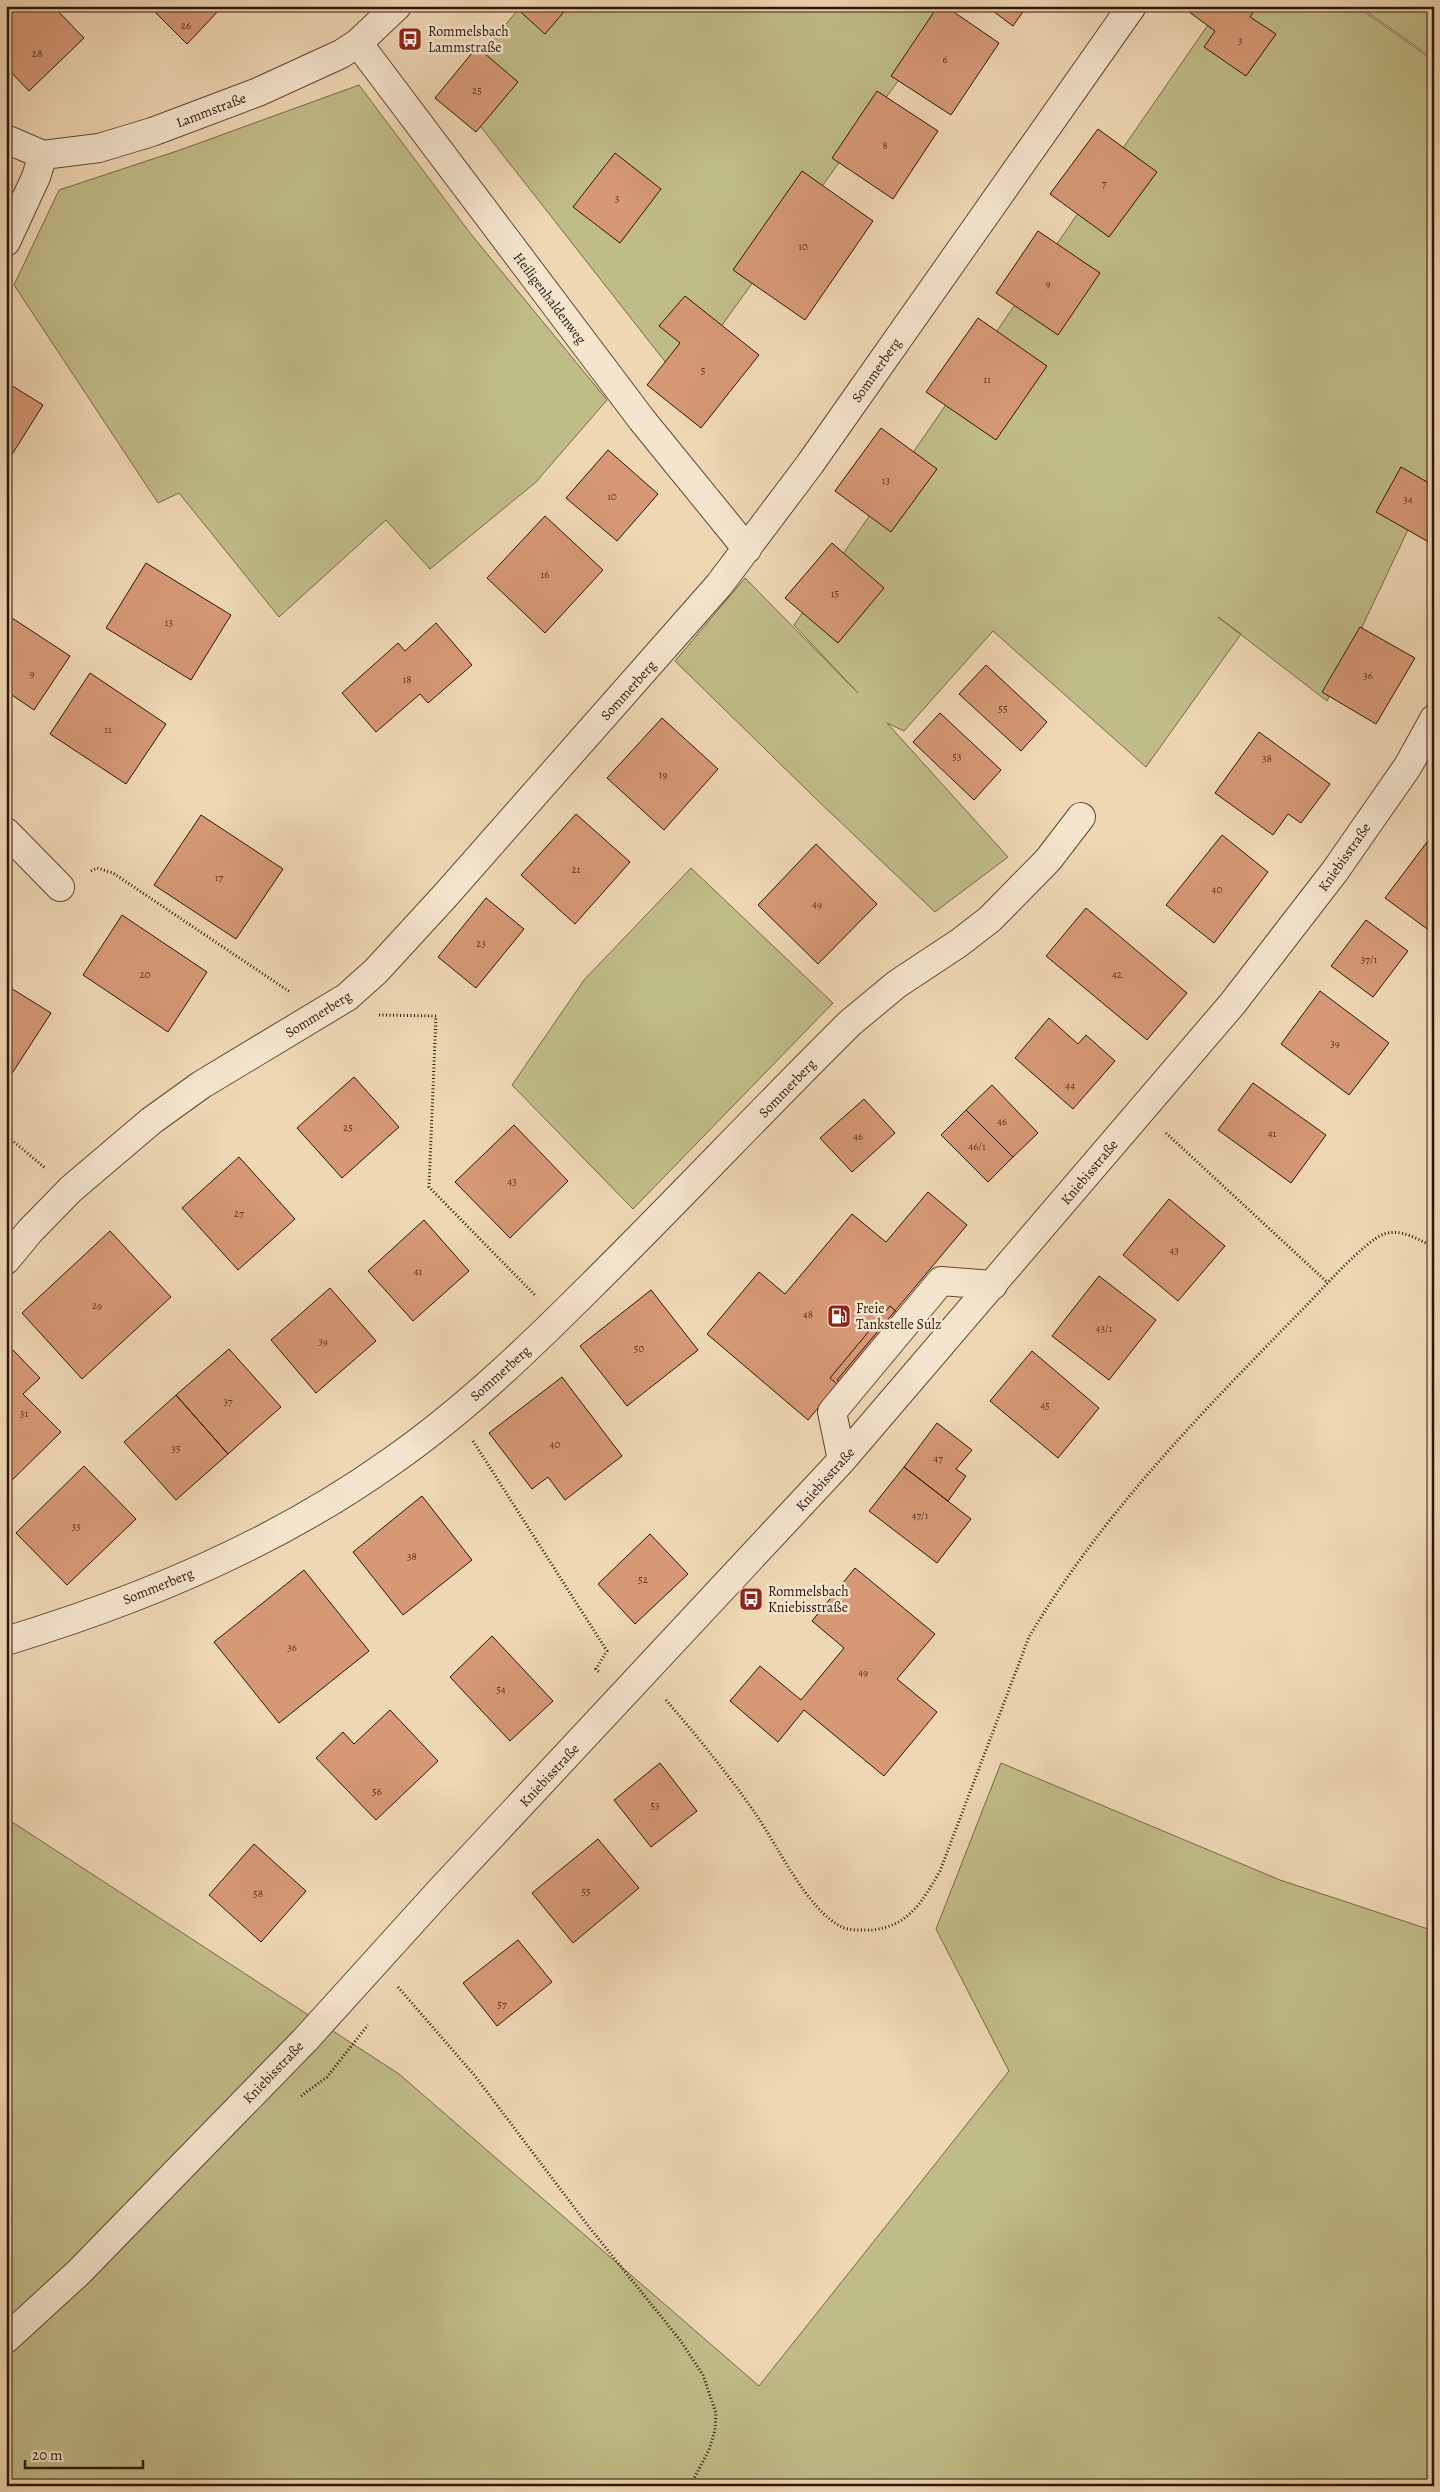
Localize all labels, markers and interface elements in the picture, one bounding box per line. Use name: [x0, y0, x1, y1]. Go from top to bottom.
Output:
house number: 26: [181, 18, 191, 33]
place label: Rommelsbach Lammstraße: [428, 22, 509, 57]
bus stop icon: Rommelsbach Lammstraße: [397, 26, 423, 52]
house number: 3: [1238, 33, 1242, 48]
house number: 28: [32, 46, 42, 61]
house number: 6: [942, 52, 948, 67]
house number: 25: [472, 83, 482, 98]
street label: Lammstraße: [173, 88, 249, 133]
house number: 8: [882, 138, 888, 153]
house number: 7: [1102, 176, 1107, 191]
house number: 3: [615, 191, 619, 206]
house number: 10: [798, 239, 808, 254]
street label: Heiligenhaldenweg: [509, 249, 590, 348]
house number: 9: [1045, 276, 1051, 291]
street label: Sommerberg: [847, 334, 906, 406]
house number: 5: [701, 363, 706, 378]
house number: 11: [983, 372, 991, 387]
house number: 13: [882, 473, 890, 488]
house number: 10: [607, 489, 617, 504]
house number: 34: [1403, 492, 1413, 507]
house number: 16: [541, 567, 549, 582]
house number: 15: [831, 586, 840, 601]
house number: 13: [165, 615, 173, 630]
street label: Sommerberg: [596, 656, 660, 724]
house number: 9: [29, 666, 35, 681]
house number: 36: [1363, 668, 1373, 683]
house number: 18: [402, 672, 412, 687]
house number: 55: [998, 701, 1008, 716]
house number: 11: [104, 722, 112, 737]
house number: 53: [952, 749, 962, 764]
house number: 38: [1262, 751, 1272, 766]
house number: 19: [659, 767, 667, 782]
street label: Kniebisstraße: [1314, 819, 1375, 895]
house number: 21: [572, 862, 581, 877]
house number: 17: [215, 870, 224, 885]
house number: 40: [1212, 882, 1223, 897]
house number: 49: [812, 897, 822, 912]
house number: 23: [476, 936, 486, 951]
house number: 37/1: [1361, 952, 1378, 967]
house number: 20: [139, 967, 151, 982]
house number: 42: [1112, 967, 1122, 982]
street label: Sommerberg: [282, 987, 355, 1042]
house number: 39: [1330, 1036, 1340, 1051]
street label: Sommerberg: [755, 1055, 820, 1122]
house number: 44: [1065, 1078, 1075, 1093]
house number: 46: [997, 1114, 1007, 1129]
house number: 25: [343, 1120, 353, 1135]
house number: 41: [1268, 1126, 1277, 1141]
house number: 46: [853, 1129, 863, 1144]
street label: Kniebisstraße: [1056, 1136, 1122, 1209]
house number: 46/1: [968, 1139, 986, 1154]
house number: 43: [507, 1174, 517, 1189]
house number: 27: [234, 1206, 244, 1221]
house number: 43: [1169, 1243, 1179, 1258]
house number: 41: [414, 1264, 423, 1279]
house number: 29: [92, 1298, 102, 1313]
place label: Freie Tankstelle Sulz: [856, 1299, 941, 1334]
fuel station icon: Freie Tankstelle Sulz: [826, 1303, 852, 1329]
house number: 48: [803, 1307, 813, 1322]
house number: 43/1: [1096, 1321, 1113, 1336]
house number: 39: [318, 1334, 328, 1349]
street label: Sommerberg: [466, 1341, 534, 1405]
house number: 50: [634, 1341, 644, 1356]
house number: 37: [223, 1394, 233, 1409]
house number: 45: [1040, 1398, 1050, 1413]
house number: 31: [20, 1406, 28, 1421]
house number: 40: [550, 1437, 561, 1452]
house number: 35: [171, 1441, 181, 1456]
street label: Kniebisstraße: [792, 1443, 859, 1515]
house number: 47: [933, 1451, 943, 1466]
house number: 47/1: [912, 1508, 929, 1523]
house number: 33: [71, 1519, 81, 1534]
house number: 38: [407, 1549, 417, 1564]
street label: Sommerberg: [120, 1564, 196, 1609]
house number: 52: [638, 1572, 648, 1587]
place label: Rommelsbach Kniebisstraße: [768, 1582, 849, 1617]
bus stop icon: Rommelsbach Kniebisstraße: [738, 1586, 764, 1612]
house number: 36: [287, 1640, 297, 1655]
house number: 49: [858, 1665, 868, 1680]
house number: 54: [496, 1682, 506, 1697]
street label: Kniebisstraße: [515, 1740, 584, 1811]
house number: 56: [372, 1784, 382, 1799]
house number: 53: [650, 1798, 660, 1813]
house number: 55: [581, 1884, 591, 1899]
house number: 58: [253, 1886, 263, 1901]
house number: 57: [497, 1997, 507, 2012]
street label: Kniebisstraße: [239, 2037, 308, 2108]
scale bar: [25, 2437, 142, 2469]
text: 20 m: [32, 2445, 63, 2465]

